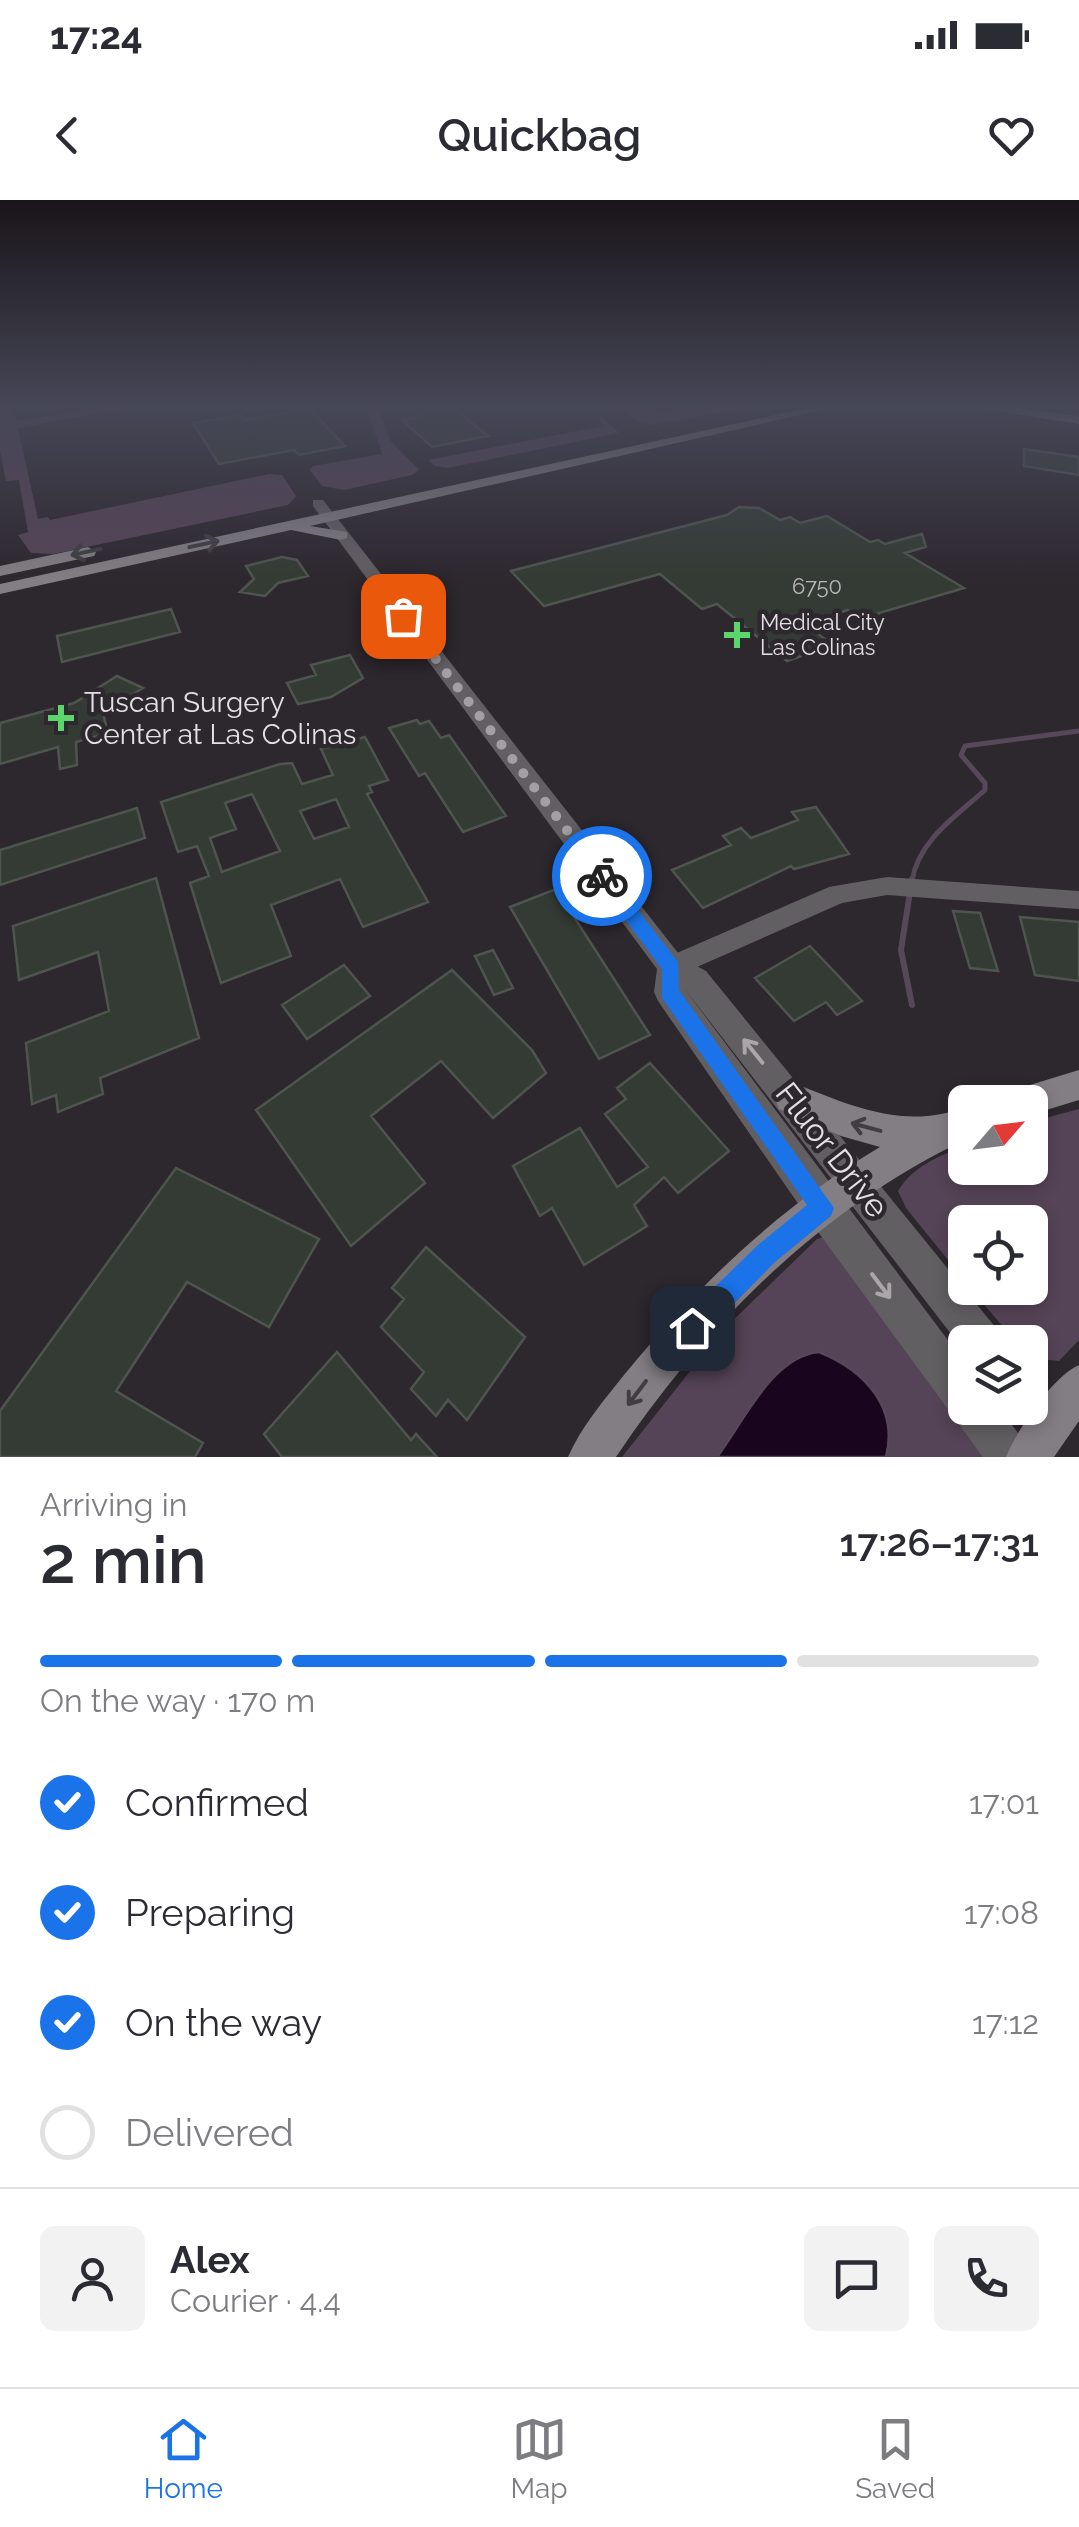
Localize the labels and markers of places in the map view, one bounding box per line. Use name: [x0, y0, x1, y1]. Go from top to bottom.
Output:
pin: [361, 574, 446, 659]
place label: Medical City Las Colinas: [760, 609, 885, 660]
marker: Medical City Las Colinas: [724, 622, 750, 648]
place label: Tuscan Surgery Center at Las Colinas: [84, 686, 356, 751]
marker: Tuscan Surgery Center at Las Colinas: [48, 705, 74, 731]
pin: [650, 1286, 735, 1371]

